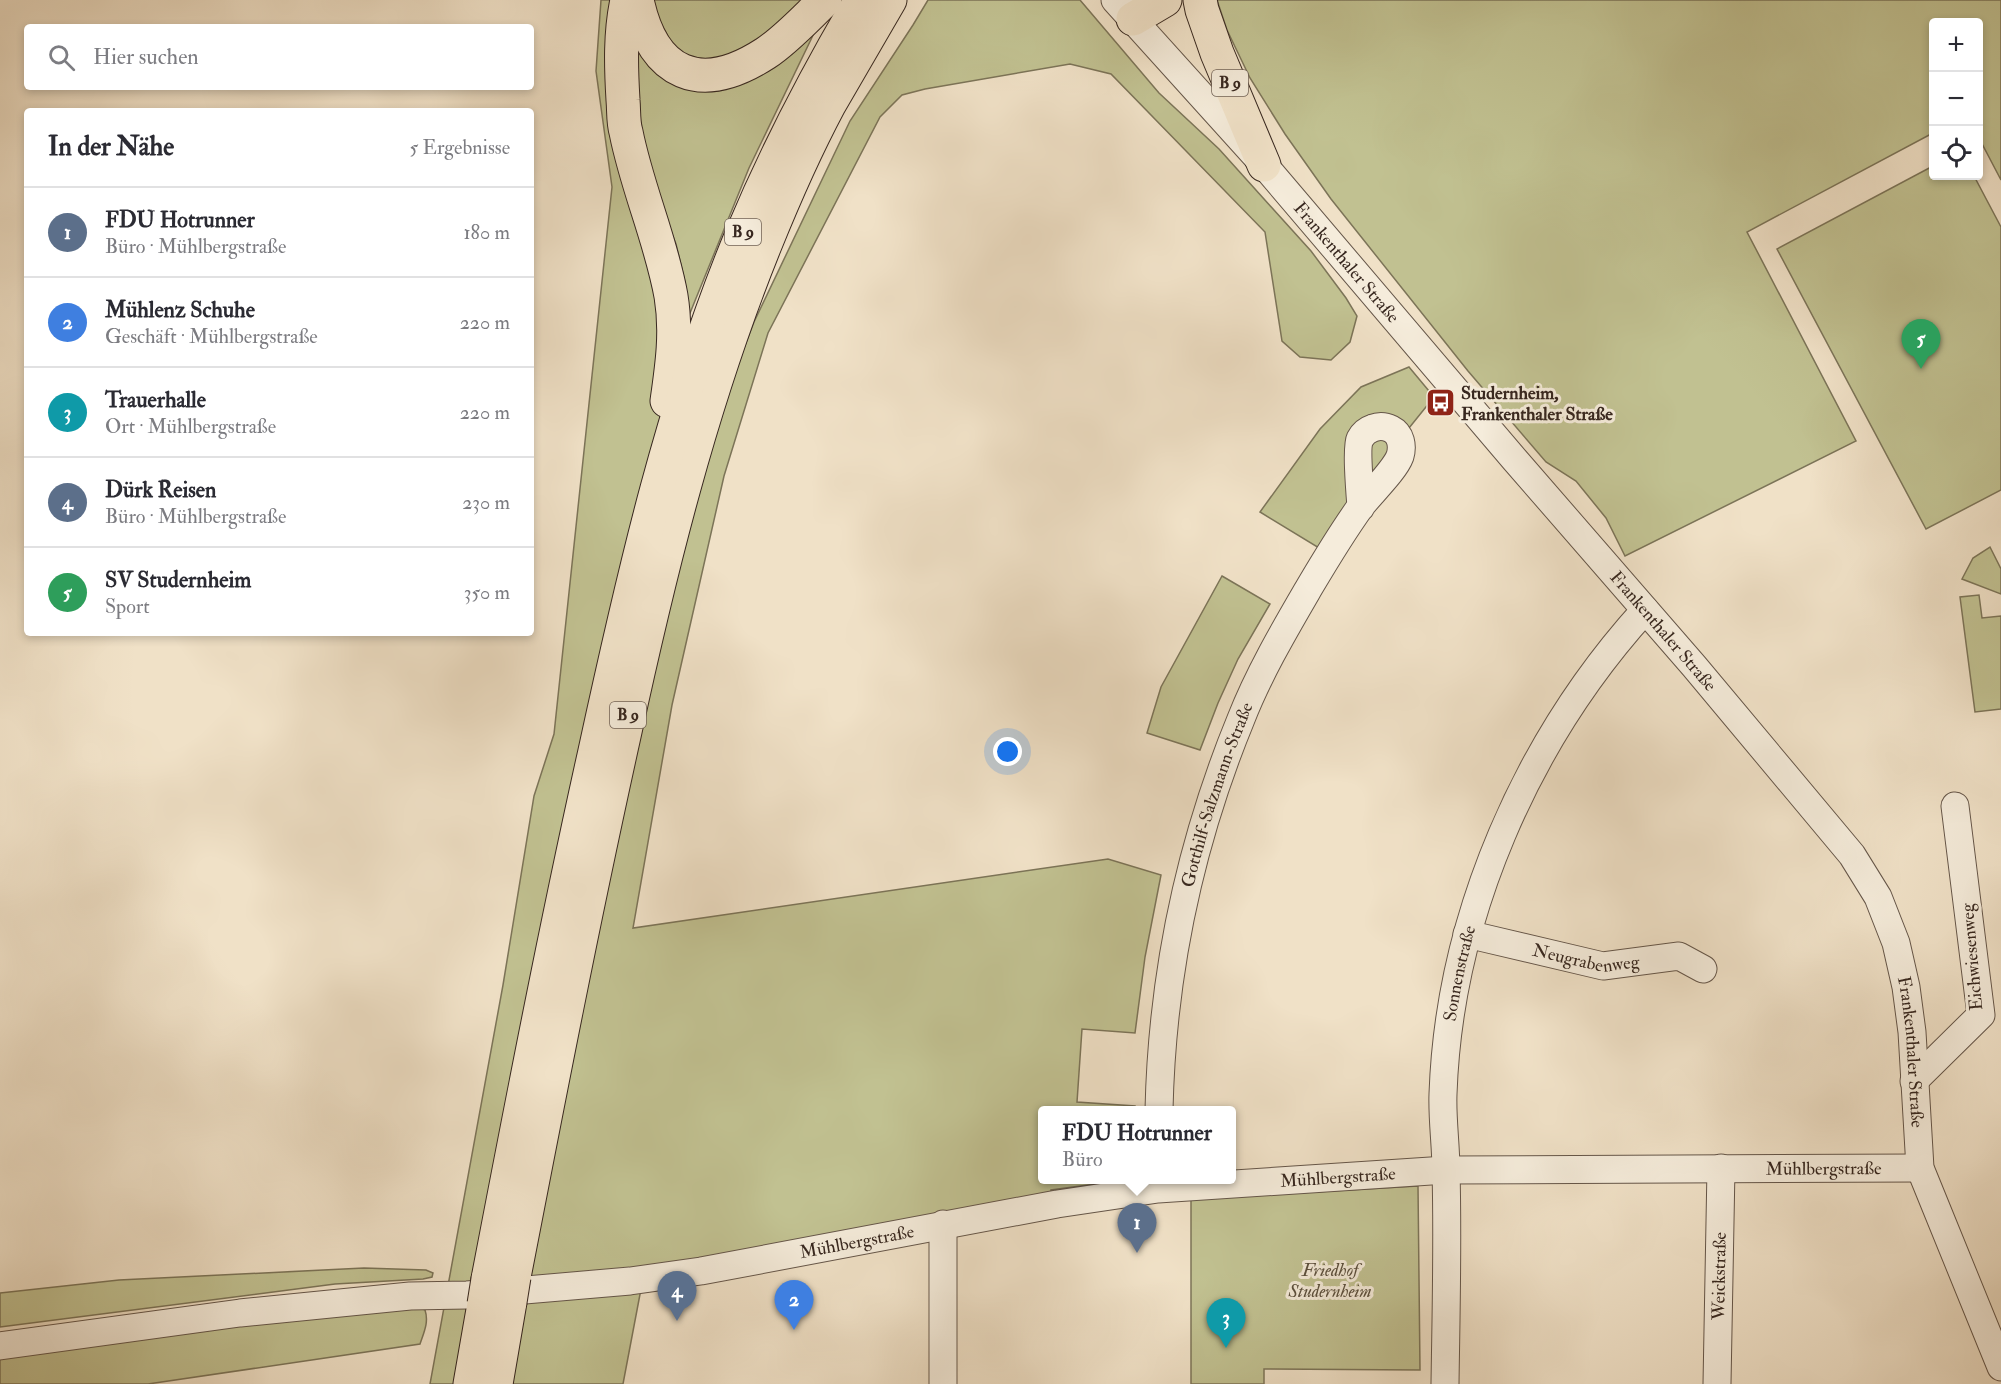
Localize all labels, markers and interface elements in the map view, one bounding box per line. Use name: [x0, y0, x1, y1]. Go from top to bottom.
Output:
map controls: [1929, 18, 1983, 180]
button: +: [1929, 18, 1983, 72]
search box: [24, 24, 534, 90]
icon: search: [45, 41, 78, 74]
text: Hier suchen: [93, 43, 199, 71]
road number: B 9: [1212, 70, 1248, 96]
button: −: [1929, 72, 1983, 126]
button: locate: [1929, 126, 1983, 180]
text: In der Nähe: [48, 131, 174, 163]
text: 5 Ergebnisse: [410, 135, 510, 160]
street label: Frankenthaler Straße: [1289, 197, 1405, 328]
text: FDU Hotrunner: [105, 206, 255, 234]
road number: B 9: [725, 219, 761, 245]
text: 1: [64, 220, 71, 245]
text: 180 m: [463, 220, 510, 245]
text: Büro · Mühlbergstraße: [105, 234, 286, 259]
text: Mühlenz Schuhe: [105, 296, 255, 324]
text: 2: [62, 310, 73, 335]
text: 220 m: [460, 310, 510, 335]
pin: 5: [1902, 320, 1940, 369]
text: Geschäft · Mühlbergstraße: [105, 324, 318, 349]
place label: Studernheim, Frankenthaler Straße: [1461, 382, 1613, 426]
text: Trauerhalle: [105, 386, 206, 414]
bus stop icon: Studernheim, Frankenthaler Straße: [1424, 387, 1456, 419]
text: 3: [64, 400, 71, 425]
text: 220 m: [460, 400, 510, 425]
text: Ort · Mühlbergstraße: [105, 414, 276, 439]
text: Dürk Reisen: [105, 476, 216, 504]
text: 4: [62, 490, 73, 515]
text: 230 m: [462, 490, 510, 515]
text: Büro · Mühlbergstraße: [105, 504, 286, 529]
text: SV Studernheim: [105, 566, 251, 594]
street label: Frankenthaler Straße: [1605, 566, 1722, 696]
text: 5: [63, 580, 72, 605]
text: 350 m: [464, 580, 510, 605]
text: Sport: [105, 594, 150, 619]
street label: Gotthilf-Salzmann-Straße: [1176, 698, 1258, 890]
road number: B 9: [610, 702, 646, 728]
your location: [993, 737, 1022, 766]
street label: Eichwiesenweg: [1956, 901, 1988, 1012]
street label: Sonnenstraße: [1438, 922, 1481, 1023]
street label: Neugrabenweg: [1530, 938, 1642, 977]
street label: Frankenthaler Straße: [1892, 974, 1929, 1129]
popup: [1038, 1106, 1236, 1184]
text: FDU Hotrunner: [1062, 1119, 1212, 1147]
text: Büro: [1062, 1147, 1103, 1172]
street label: Mühlbergstraße: [1766, 1157, 1882, 1180]
street label: Mühlbergstraße: [1279, 1162, 1397, 1192]
pin: 1: [1118, 1204, 1156, 1253]
street label: Mühlbergstraße: [798, 1220, 916, 1264]
street label: Weickstraße: [1707, 1231, 1731, 1321]
park label: Friedhof Studernheim: [1288, 1259, 1372, 1303]
pin: 4: [658, 1272, 696, 1321]
pin: 2: [774, 1280, 814, 1330]
pin: 3: [1206, 1298, 1246, 1348]

